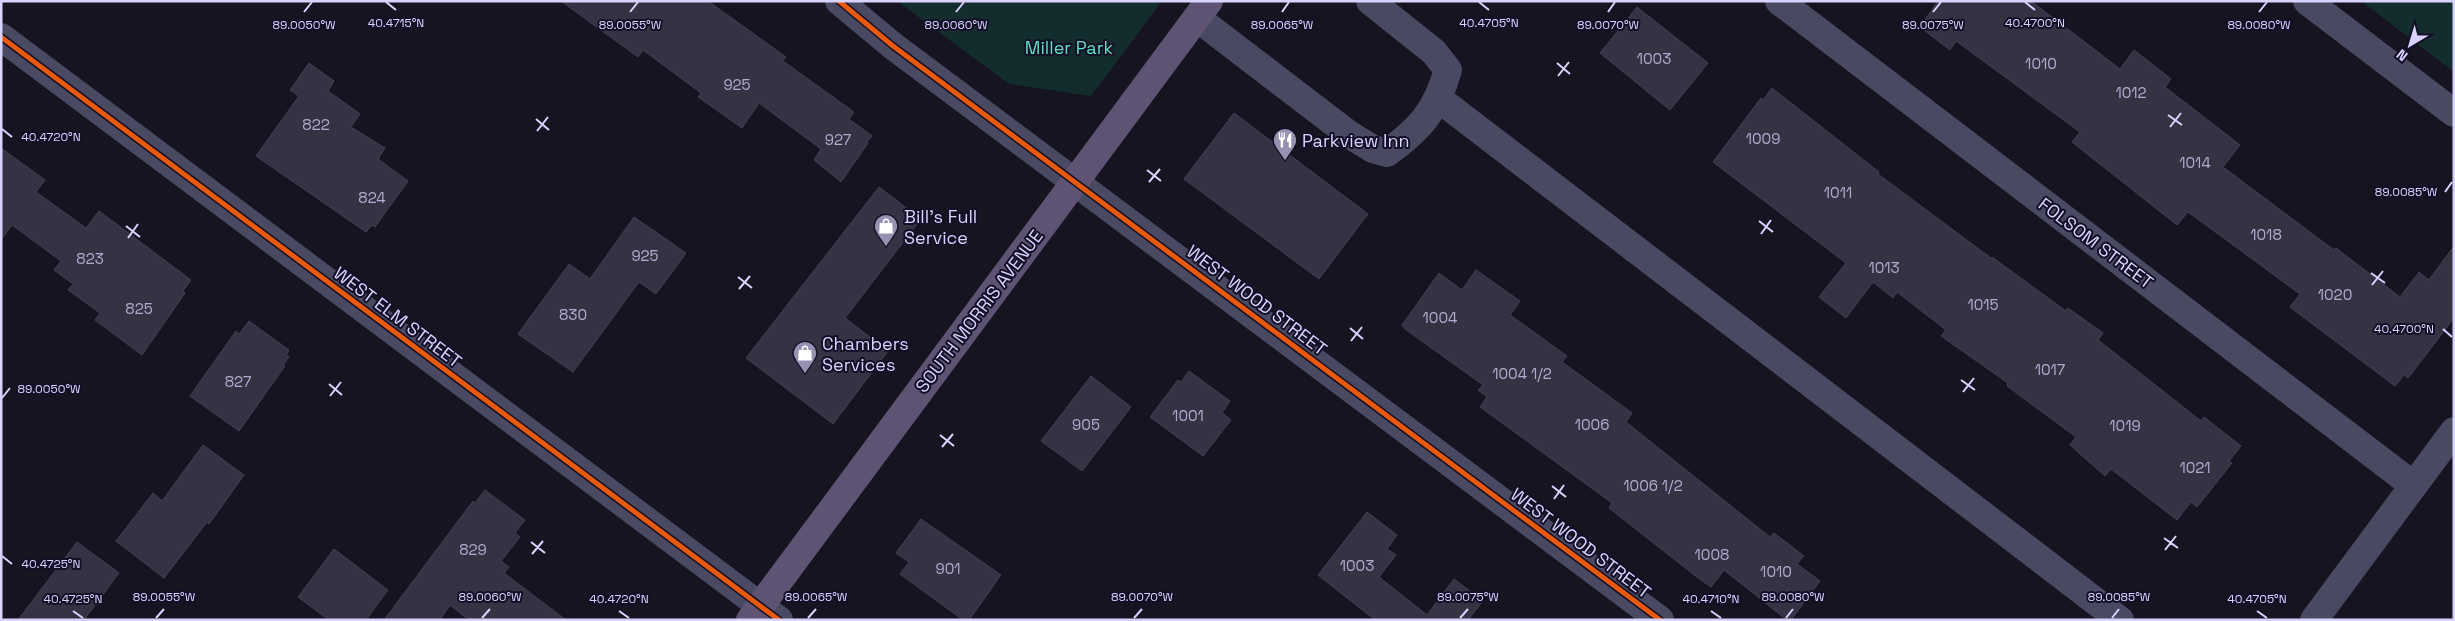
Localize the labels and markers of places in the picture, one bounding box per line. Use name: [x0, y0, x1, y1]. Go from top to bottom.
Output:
restaurant icon: Parkview Inn: [1272, 127, 1298, 161]
place label: Parkview Inn: [1302, 129, 1410, 152]
place label: Bill's Full Service: [904, 205, 977, 249]
shop icon: Bill's Full Service: [873, 213, 899, 247]
place label: Chambers Services: [822, 332, 909, 376]
shop icon: Chambers Services: [792, 340, 818, 374]

